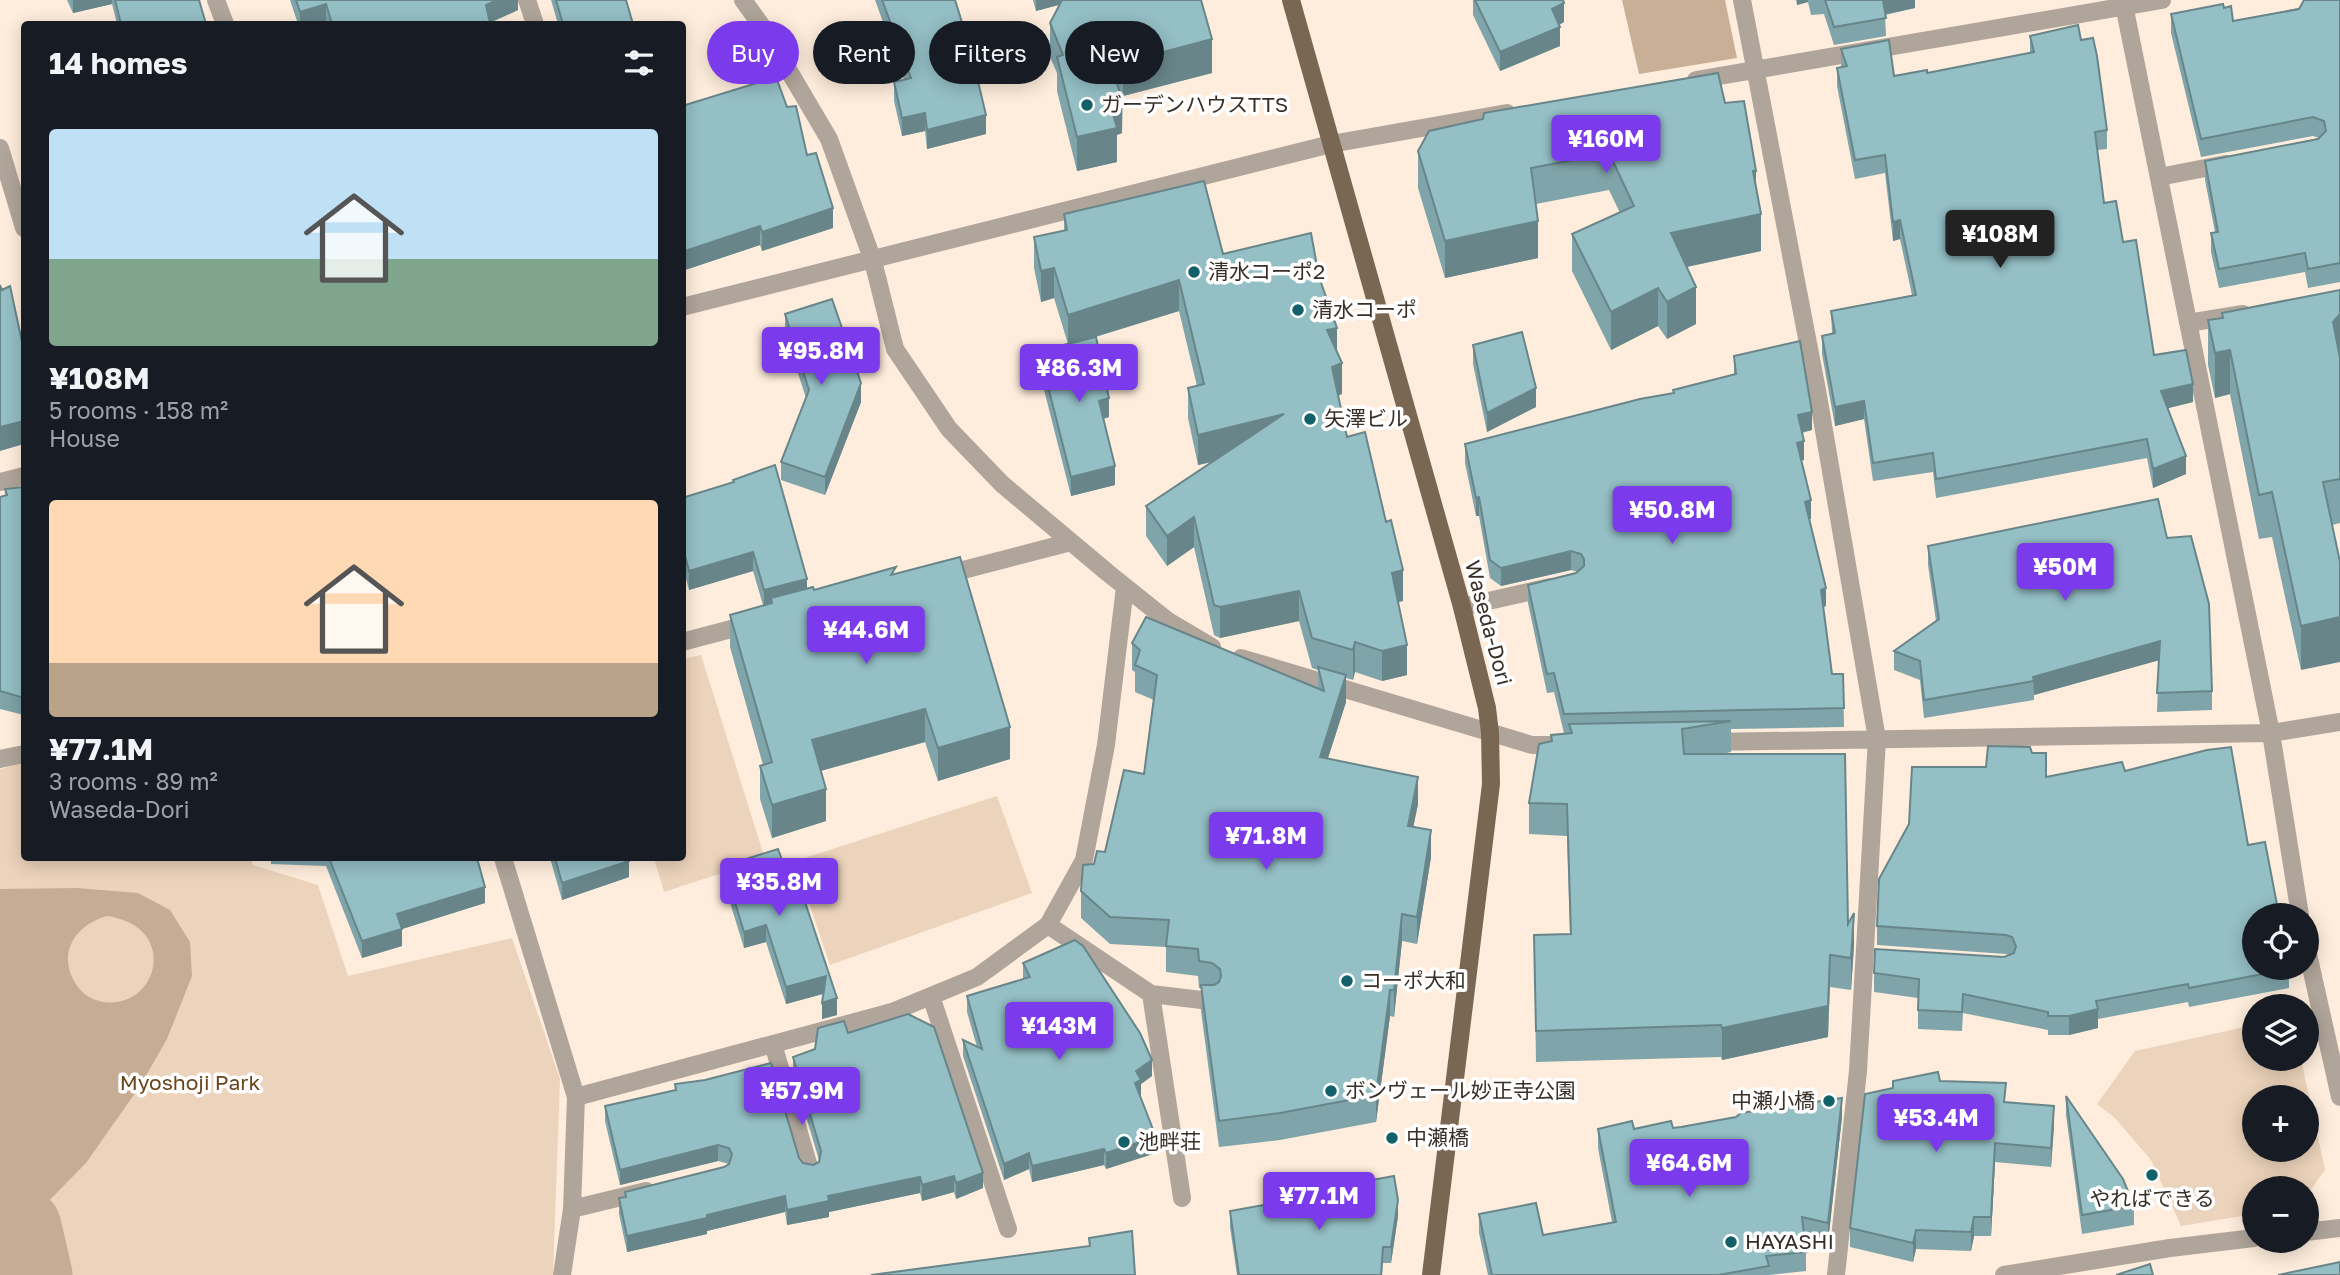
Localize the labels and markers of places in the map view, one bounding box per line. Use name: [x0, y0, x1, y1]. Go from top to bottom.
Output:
place label: ガーデンハウスTTS: [1101, 91, 1288, 117]
marker: ガーデンハウスTTS: [1079, 97, 1095, 113]
pin: ¥160M: [1557, 116, 1655, 175]
pin: ¥108M: [1951, 210, 2049, 270]
place label: 清水コーポ2: [1208, 258, 1325, 284]
marker: 清水コーポ2: [1186, 264, 1202, 280]
place label: 清水コーポ: [1312, 296, 1417, 322]
marker: 清水コーポ: [1290, 302, 1306, 318]
pin: ¥95.8M: [764, 328, 878, 387]
pin: ¥86.3M: [1022, 344, 1136, 404]
place label: 矢澤ビル: [1324, 405, 1408, 431]
marker: 矢澤ビル: [1302, 411, 1318, 427]
pin: ¥50.8M: [1615, 486, 1729, 546]
pin: ¥50M: [2024, 544, 2106, 603]
pin: ¥44.6M: [809, 606, 923, 666]
pin: ¥71.8M: [1209, 812, 1323, 872]
pin: ¥35.8M: [722, 858, 836, 918]
place label: コーポ大和: [1361, 967, 1466, 993]
marker: コーポ大和: [1339, 973, 1355, 989]
pin: ¥143M: [1010, 1002, 1108, 1062]
pin: ¥57.9M: [745, 1068, 859, 1127]
place label: ボンヴェール妙正寺公園: [1345, 1077, 1576, 1103]
marker: ボンヴェール妙正寺公園: [1323, 1083, 1339, 1099]
place label: 中瀬小橋: [1731, 1087, 1815, 1113]
marker: 中瀬小橋: [1821, 1093, 1837, 1109]
pin: ¥53.4M: [1879, 1094, 1993, 1154]
place label: 中瀬橋: [1406, 1124, 1469, 1150]
place label: 池畔荘: [1138, 1128, 1201, 1154]
marker: 中瀬橋: [1384, 1130, 1400, 1146]
marker: 池畔荘: [1116, 1134, 1132, 1150]
pin: ¥64.6M: [1632, 1140, 1746, 1199]
marker: やればできる: [2144, 1167, 2160, 1183]
pin: ¥77.1M: [1262, 1172, 1376, 1232]
place label: やればできる: [2089, 1185, 2215, 1211]
place label: HAYASHI: [1745, 1228, 1834, 1254]
marker: HAYASHI: [1723, 1234, 1739, 1250]

